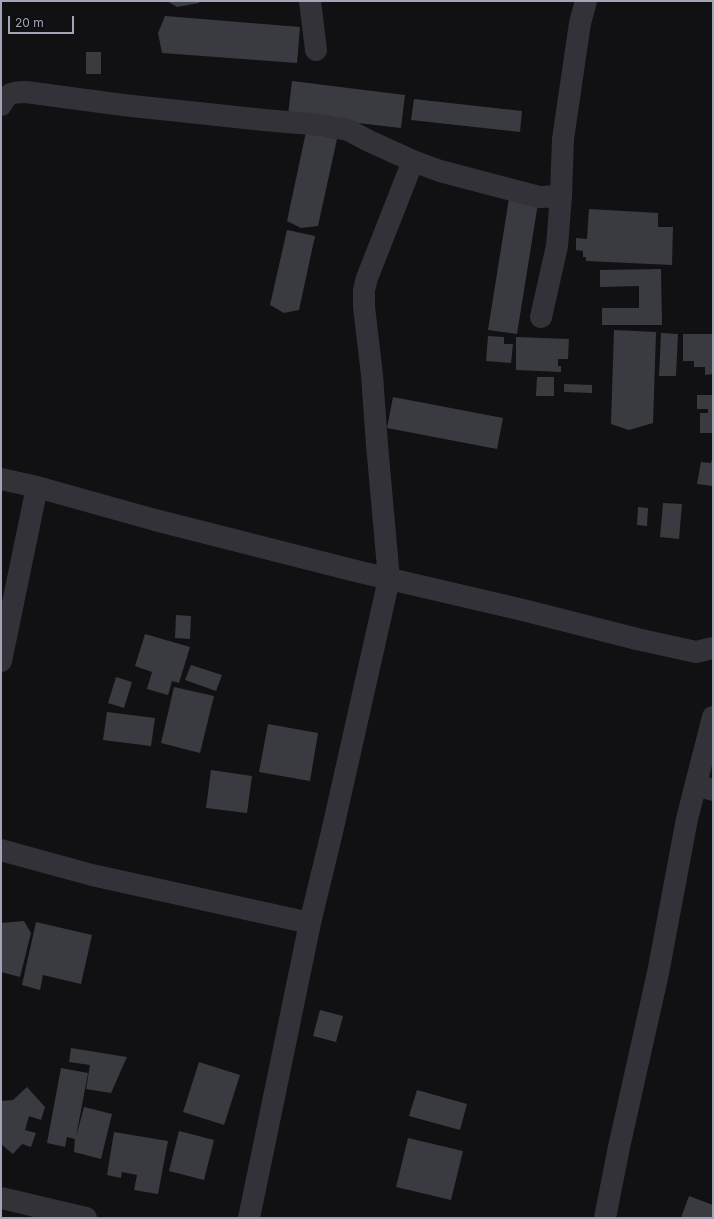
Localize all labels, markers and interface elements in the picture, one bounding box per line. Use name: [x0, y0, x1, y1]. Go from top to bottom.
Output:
scale bar: [10, 8, 76, 34]
text: 20 m: [15, 15, 44, 30]

